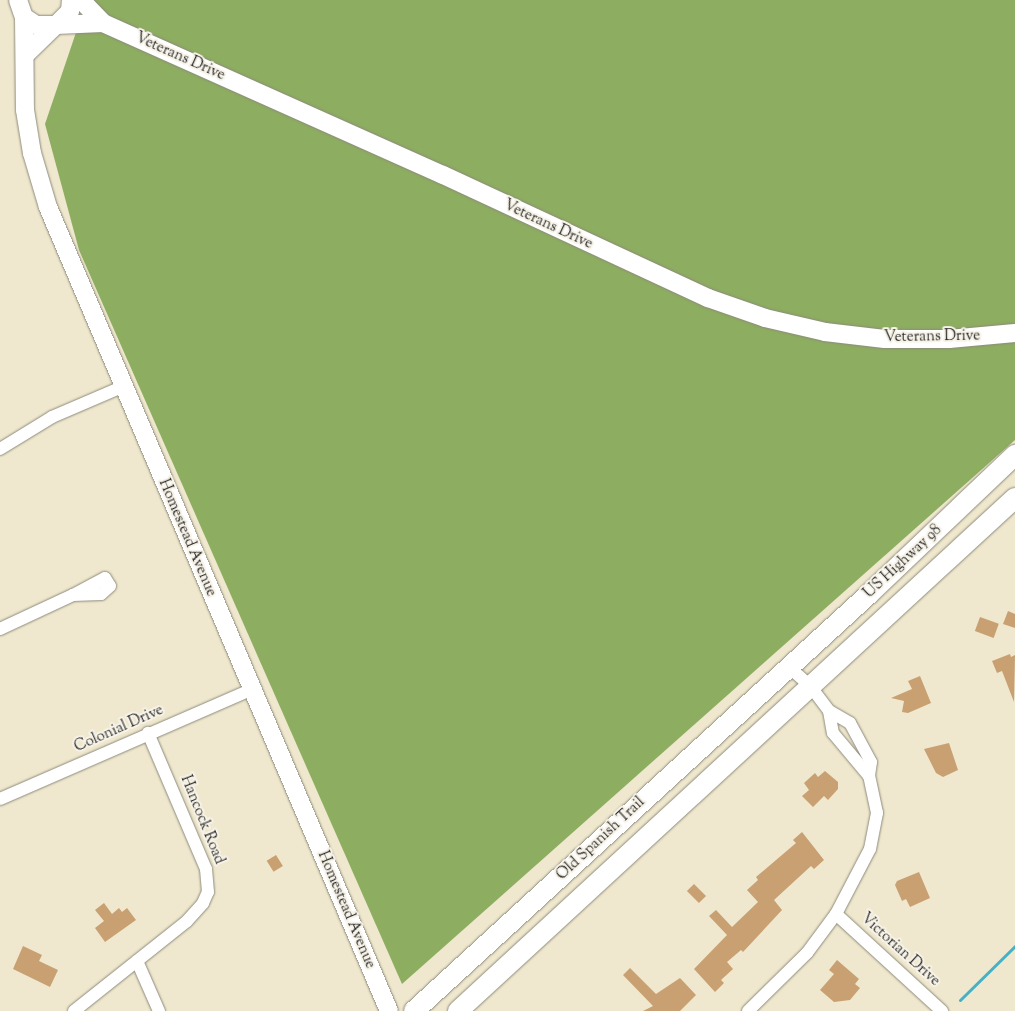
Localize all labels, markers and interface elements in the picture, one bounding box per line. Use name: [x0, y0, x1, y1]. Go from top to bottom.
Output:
street label: Veterans Drive: [132, 29, 228, 85]
street label: Veterans Drive: [501, 197, 595, 253]
street label: Veterans Drive: [884, 327, 980, 347]
street label: Homestead Avenue: [154, 477, 220, 599]
street label: US Highway 98: [860, 521, 946, 603]
street label: Colonial Drive: [72, 701, 166, 757]
street label: Hancock Road: [176, 773, 228, 867]
street label: Old Spanish Trail: [553, 794, 649, 884]
street label: Homestead Avenue: [313, 849, 379, 971]
street label: Victorian Drive: [857, 910, 943, 990]

